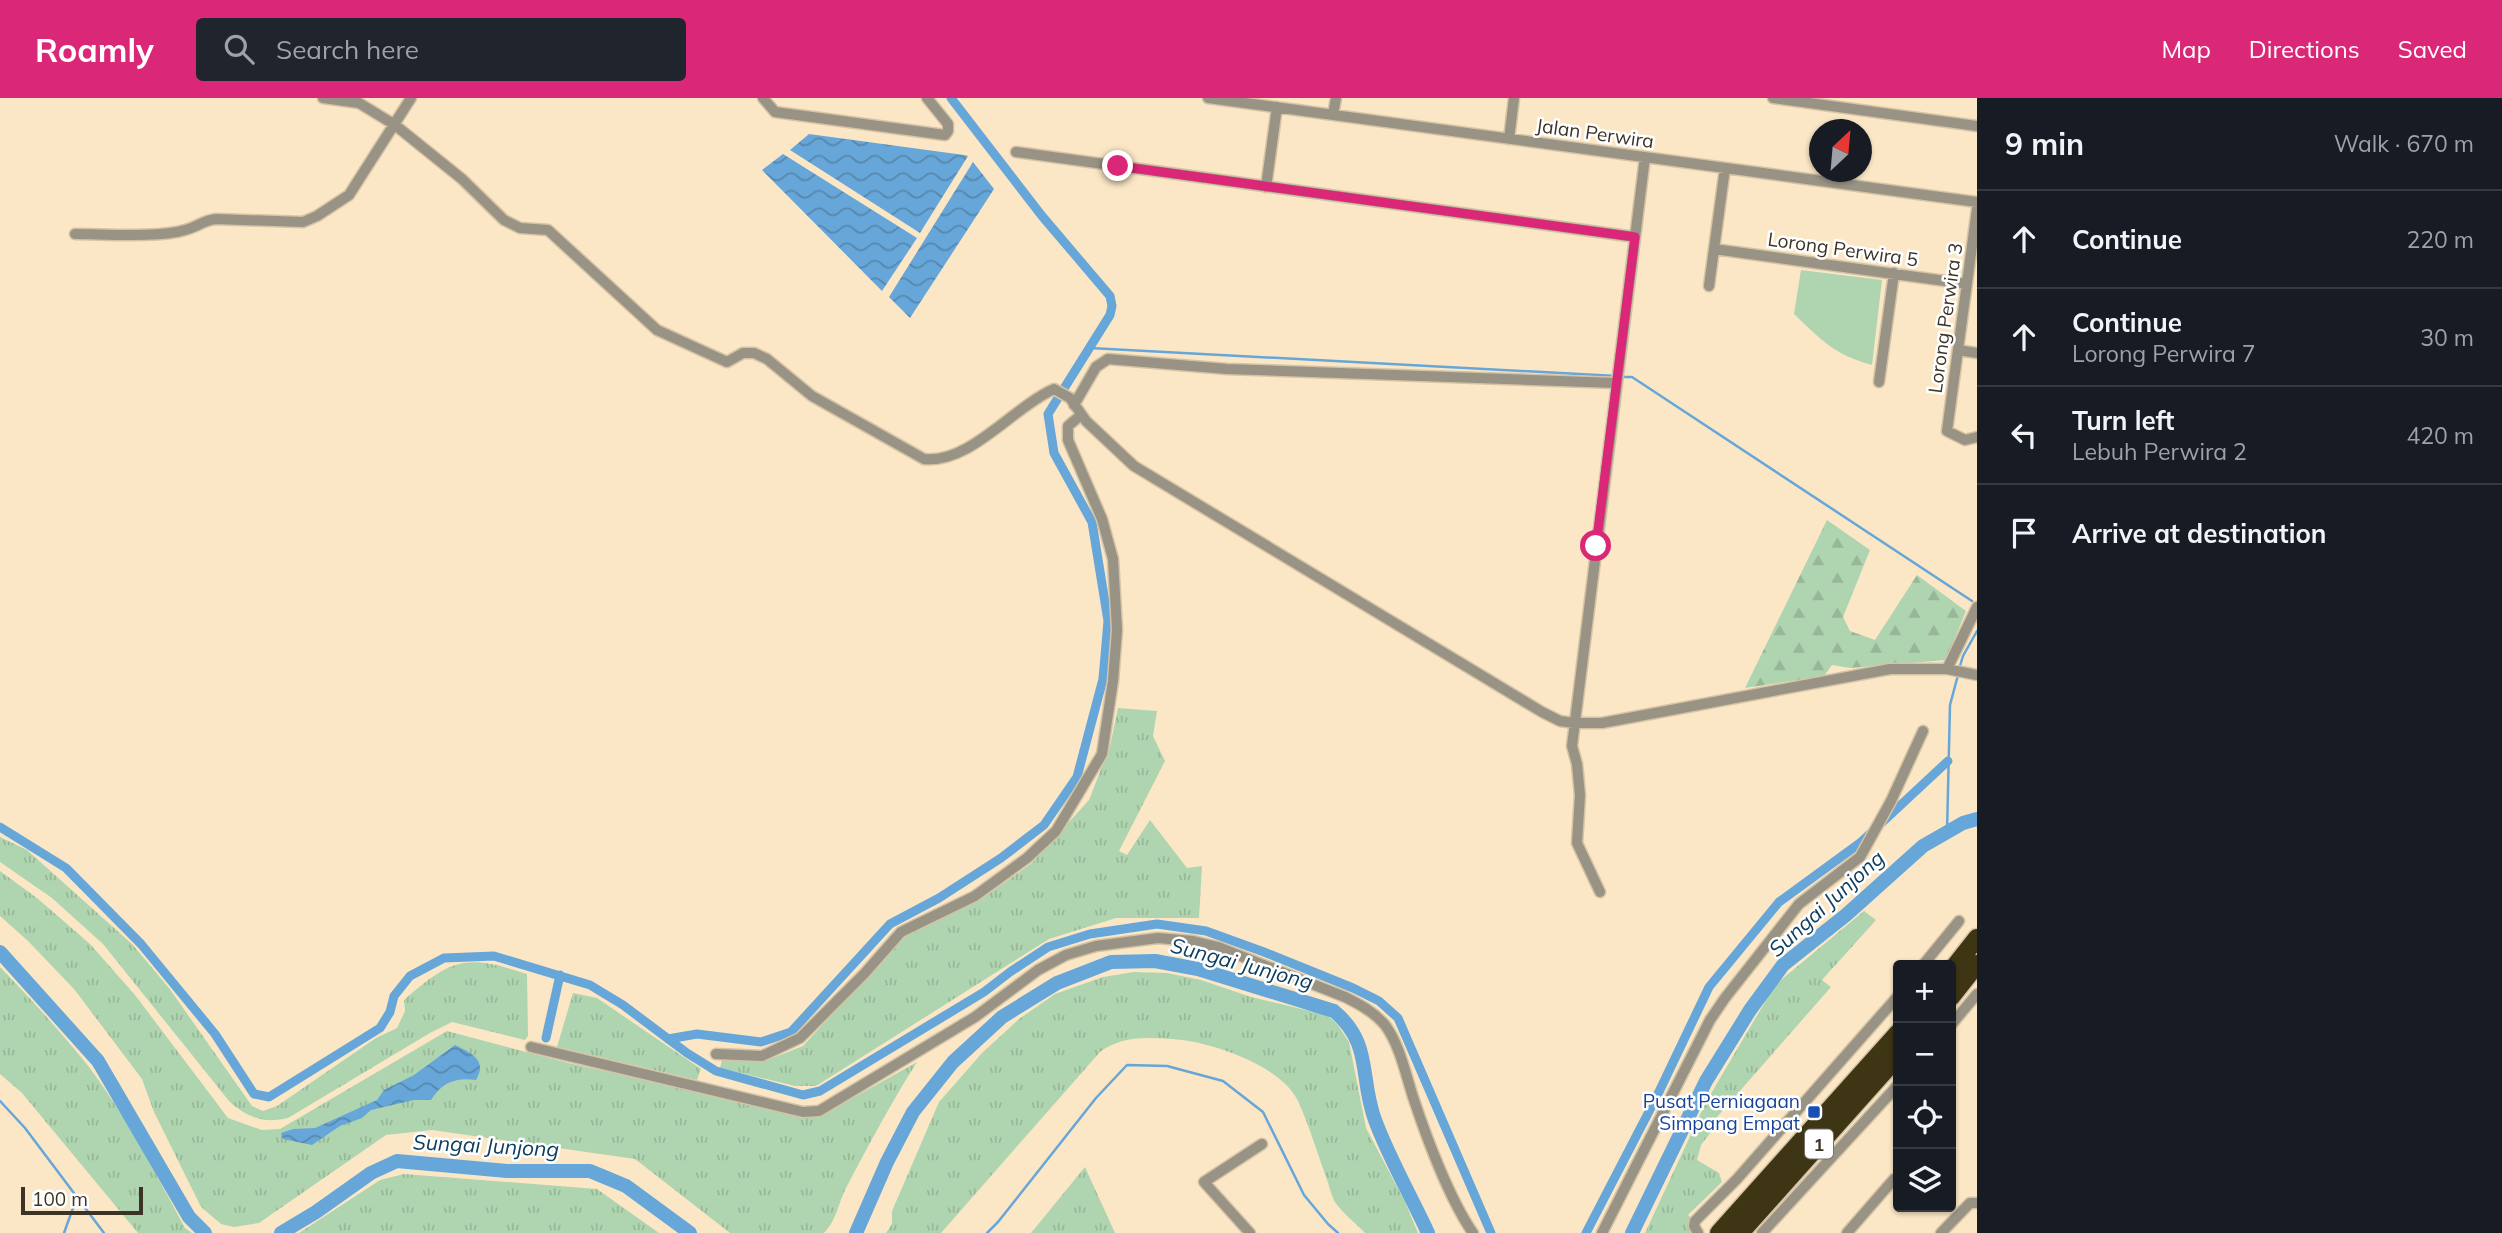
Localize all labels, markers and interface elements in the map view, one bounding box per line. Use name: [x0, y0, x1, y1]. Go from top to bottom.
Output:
search box: [196, 18, 686, 81]
text: Roamly: [35, 29, 154, 70]
icon: search: [220, 30, 258, 68]
text: Search here: [276, 33, 419, 66]
text: Map: [2161, 34, 2211, 64]
text: Directions: [2249, 34, 2360, 64]
text: Saved: [2398, 34, 2467, 64]
street label: Jalan Perwira: [1535, 113, 1655, 153]
north arrow: [1809, 119, 1872, 182]
text: 9 min: [2005, 125, 2084, 163]
text: Walk · 670 m: [2334, 129, 2474, 158]
route end: [1102, 150, 1133, 181]
icon: ahead: [2005, 220, 2043, 258]
text: Continue: [2072, 223, 2182, 256]
text: 220 m: [2406, 225, 2474, 254]
street label: Lorong Perwira 5: [1766, 227, 1920, 271]
street label: Lorong Perwira 3: [1923, 241, 1967, 395]
text: Continue: [2072, 306, 2182, 339]
icon: ahead: [2005, 318, 2043, 356]
text: 30 m: [2420, 323, 2474, 352]
text: Lorong Perwira 7: [2072, 339, 2256, 368]
text: Turn left: [2072, 404, 2174, 437]
icon: left: [2005, 416, 2043, 454]
text: 420 m: [2406, 421, 2474, 450]
text: Lebuh Perwira 2: [2072, 437, 2247, 466]
icon: arrive: [2005, 514, 2043, 552]
text: Arrive at destination: [2072, 517, 2327, 550]
route start: [1580, 530, 1611, 561]
water label: Sungai Junjong: [1763, 844, 1889, 962]
water label: Sungai Junjong: [1168, 931, 1316, 995]
map controls: [1893, 960, 1956, 1212]
button: +: [1893, 960, 1956, 1023]
button: −: [1893, 1023, 1956, 1086]
button: locate: [1893, 1086, 1956, 1149]
place label: Pusat Perniagaan Simpang Empat: [1643, 1089, 1800, 1135]
marker: Pusat Perniagaan Simpang Empat: [1806, 1104, 1822, 1120]
water label: Sungai Junjong: [412, 1128, 560, 1162]
road number: 1: [1805, 1129, 1833, 1158]
button: layers: [1893, 1149, 1956, 1212]
scale bar: [21, 1184, 144, 1216]
text: 100 m: [32, 1187, 88, 1211]

